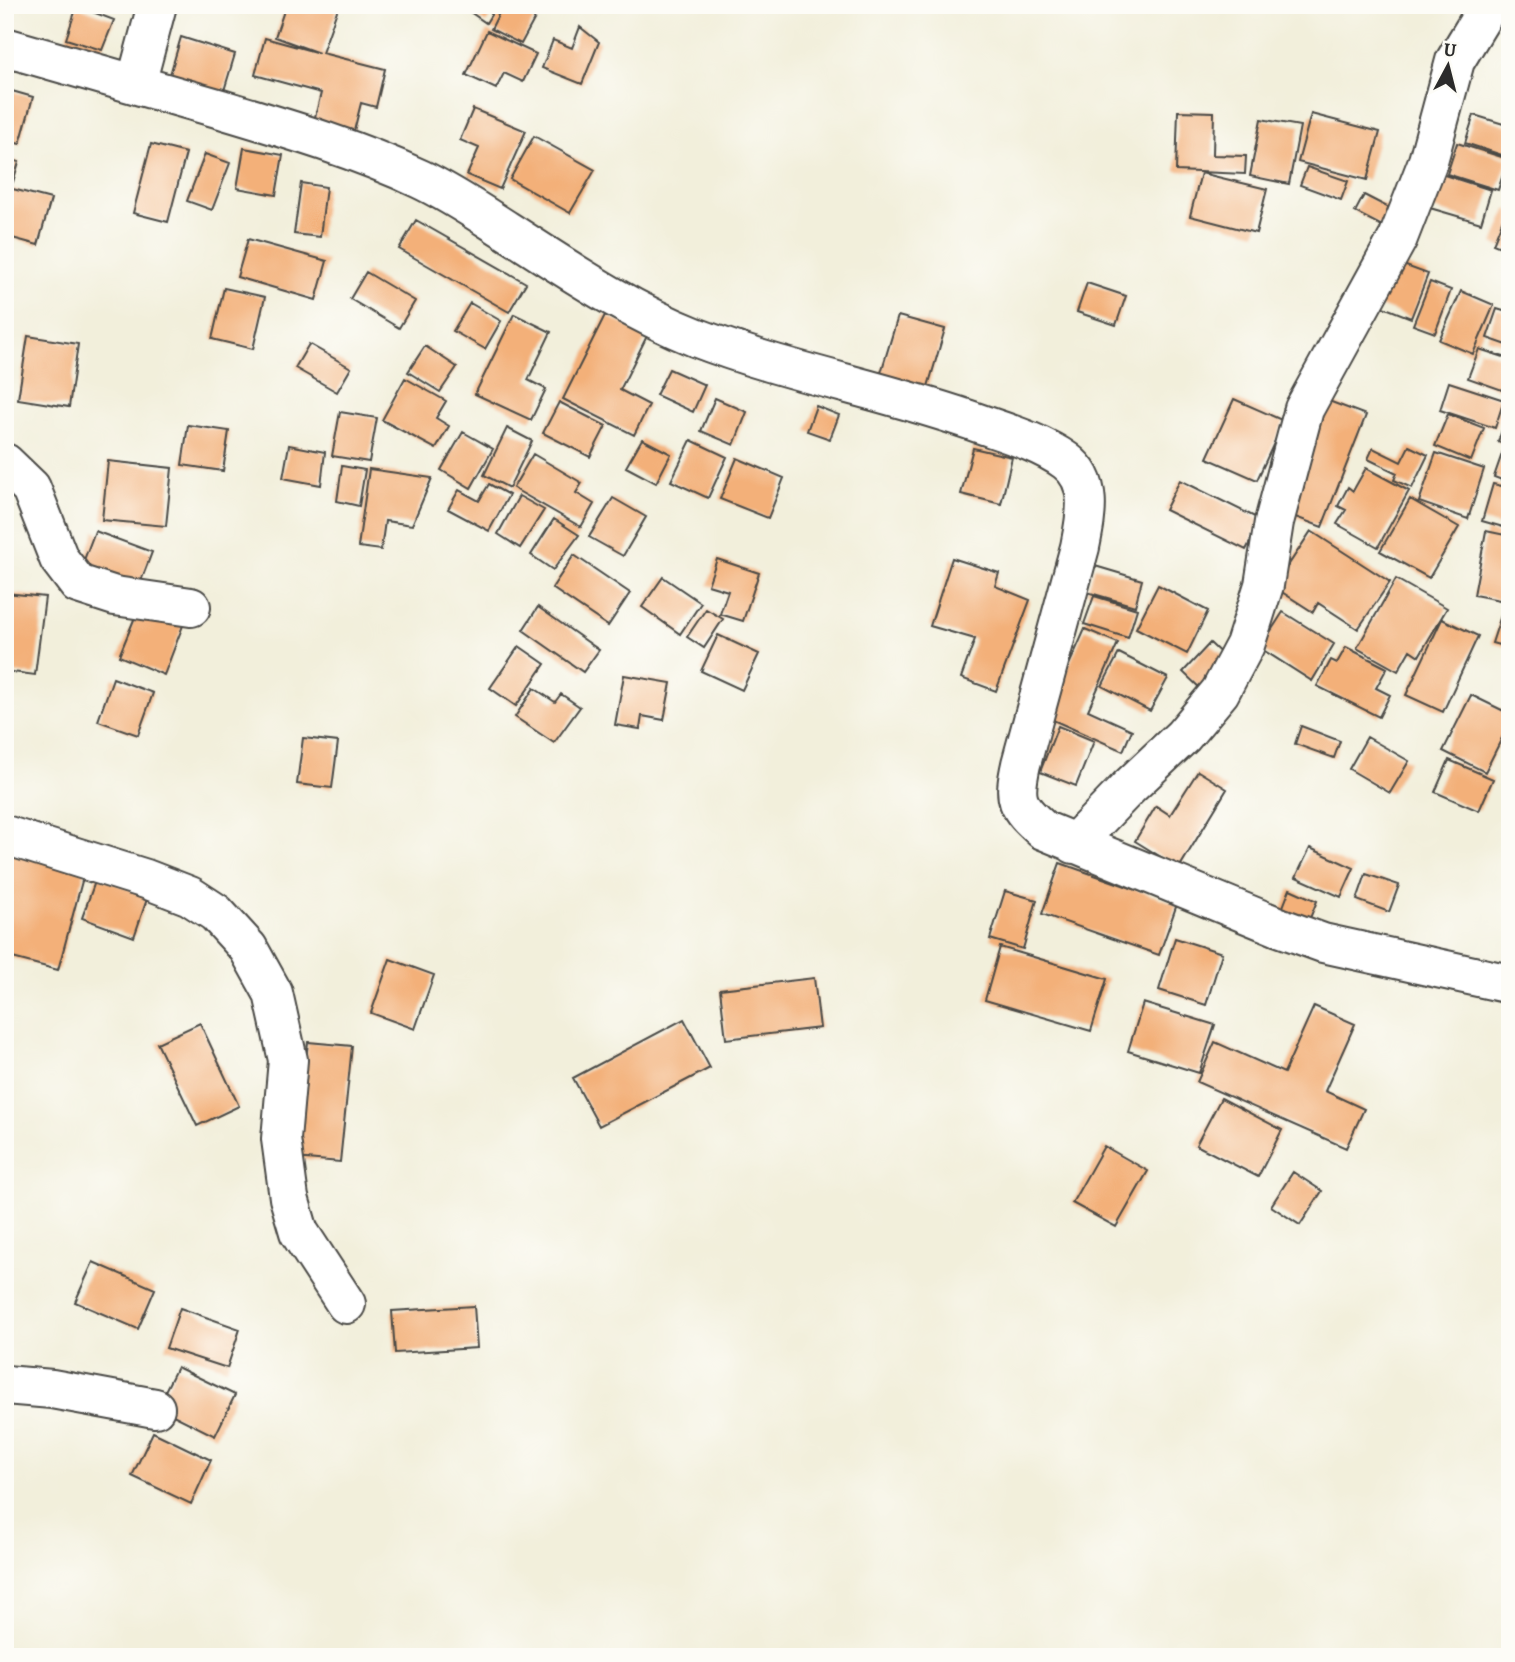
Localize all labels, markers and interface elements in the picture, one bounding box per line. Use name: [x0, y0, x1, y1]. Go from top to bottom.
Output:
north arrow: [1414, 32, 1484, 102]
text: U: [1442, 36, 1458, 64]

